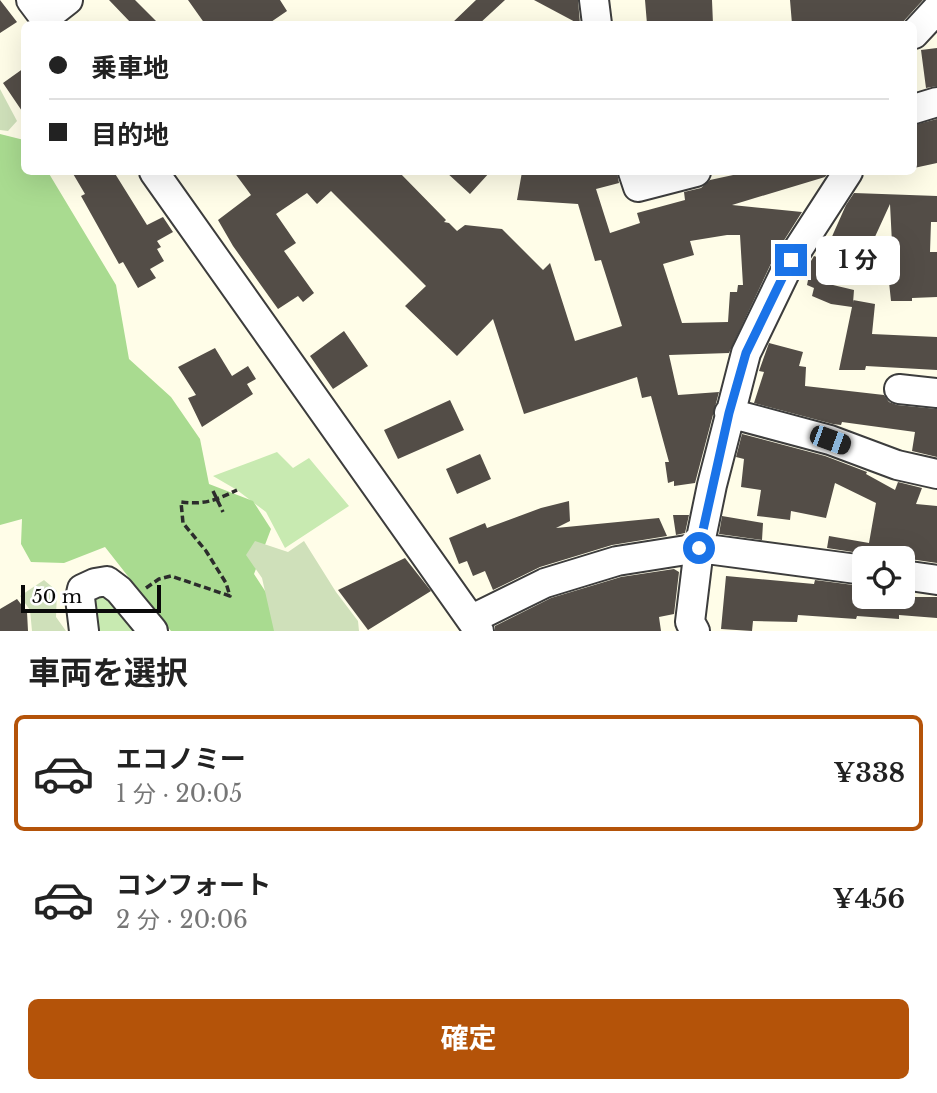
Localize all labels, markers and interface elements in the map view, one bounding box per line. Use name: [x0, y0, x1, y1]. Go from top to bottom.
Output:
text: 乗車地: [91, 52, 169, 84]
text: 目的地: [91, 119, 169, 151]
callout: 1 分: [816, 236, 900, 284]
route end: [775, 244, 807, 276]
text: 1 分: [838, 246, 878, 274]
car: [807, 423, 854, 457]
route start: [683, 532, 715, 564]
map controls: [852, 546, 915, 609]
button: locate: [852, 546, 915, 609]
scale bar: [21, 582, 161, 614]
text: 50 m: [32, 585, 82, 608]
text: 車両を選択: [28, 653, 188, 693]
icon: car: [32, 742, 95, 805]
text: エコノミー: [116, 743, 246, 775]
text: ¥338: [833, 757, 905, 789]
text: 1 分 · 20:05: [116, 780, 242, 808]
icon: car: [32, 868, 95, 931]
text: コンフォート: [116, 869, 271, 901]
text: ¥456: [833, 883, 905, 915]
text: 2 分 · 20:06: [116, 906, 248, 934]
button: 確定: [28, 999, 909, 1079]

